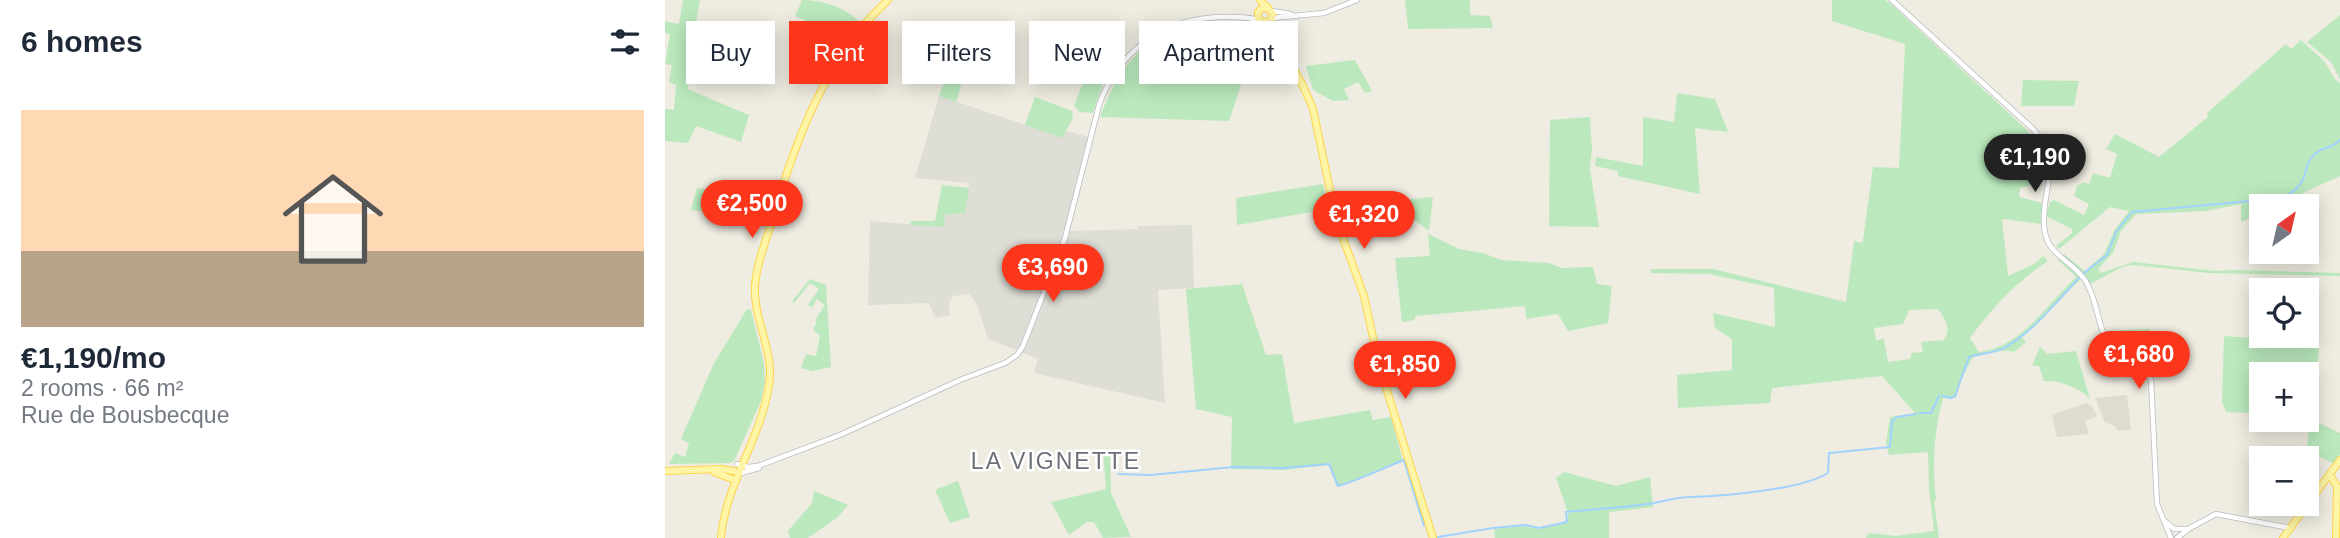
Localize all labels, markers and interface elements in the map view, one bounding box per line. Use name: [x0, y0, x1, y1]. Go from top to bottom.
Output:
chip: Buy: [686, 21, 775, 84]
chip: Rent: [789, 21, 888, 84]
chip: Filters: [902, 21, 1015, 84]
chip: New: [1029, 21, 1125, 84]
chip: Apartment: [1139, 21, 1298, 84]
icon: filters: [606, 23, 644, 61]
text: 6 homes: [21, 25, 143, 58]
pin: €1,190: [1978, 134, 2092, 194]
text: €1,190: [2000, 144, 2070, 170]
icon: home: [270, 156, 396, 282]
pin: €2,500: [695, 180, 809, 240]
text: €2,500: [717, 190, 787, 216]
pin: €1,320: [1307, 191, 1421, 251]
north arrow: [2249, 194, 2319, 264]
map controls: [2249, 194, 2319, 516]
text: €1,320: [1329, 201, 1399, 227]
pin: €3,690: [996, 244, 1110, 304]
text: €3,690: [1018, 254, 1088, 280]
button: locate: [2249, 278, 2319, 348]
pin: €1,680: [2082, 332, 2196, 391]
text: €1,190/mo: [21, 341, 166, 374]
text: €1,680: [2104, 341, 2174, 367]
pin: €1,850: [1348, 342, 1462, 401]
text: €1,850: [1370, 351, 1440, 377]
button: +: [2249, 362, 2319, 432]
text: 2 rooms · 66 m²: [21, 375, 183, 401]
text: Rue de Bousbecque: [21, 402, 229, 428]
button: −: [2249, 446, 2319, 516]
district label: LA VIGNETTE: [971, 448, 1141, 474]

